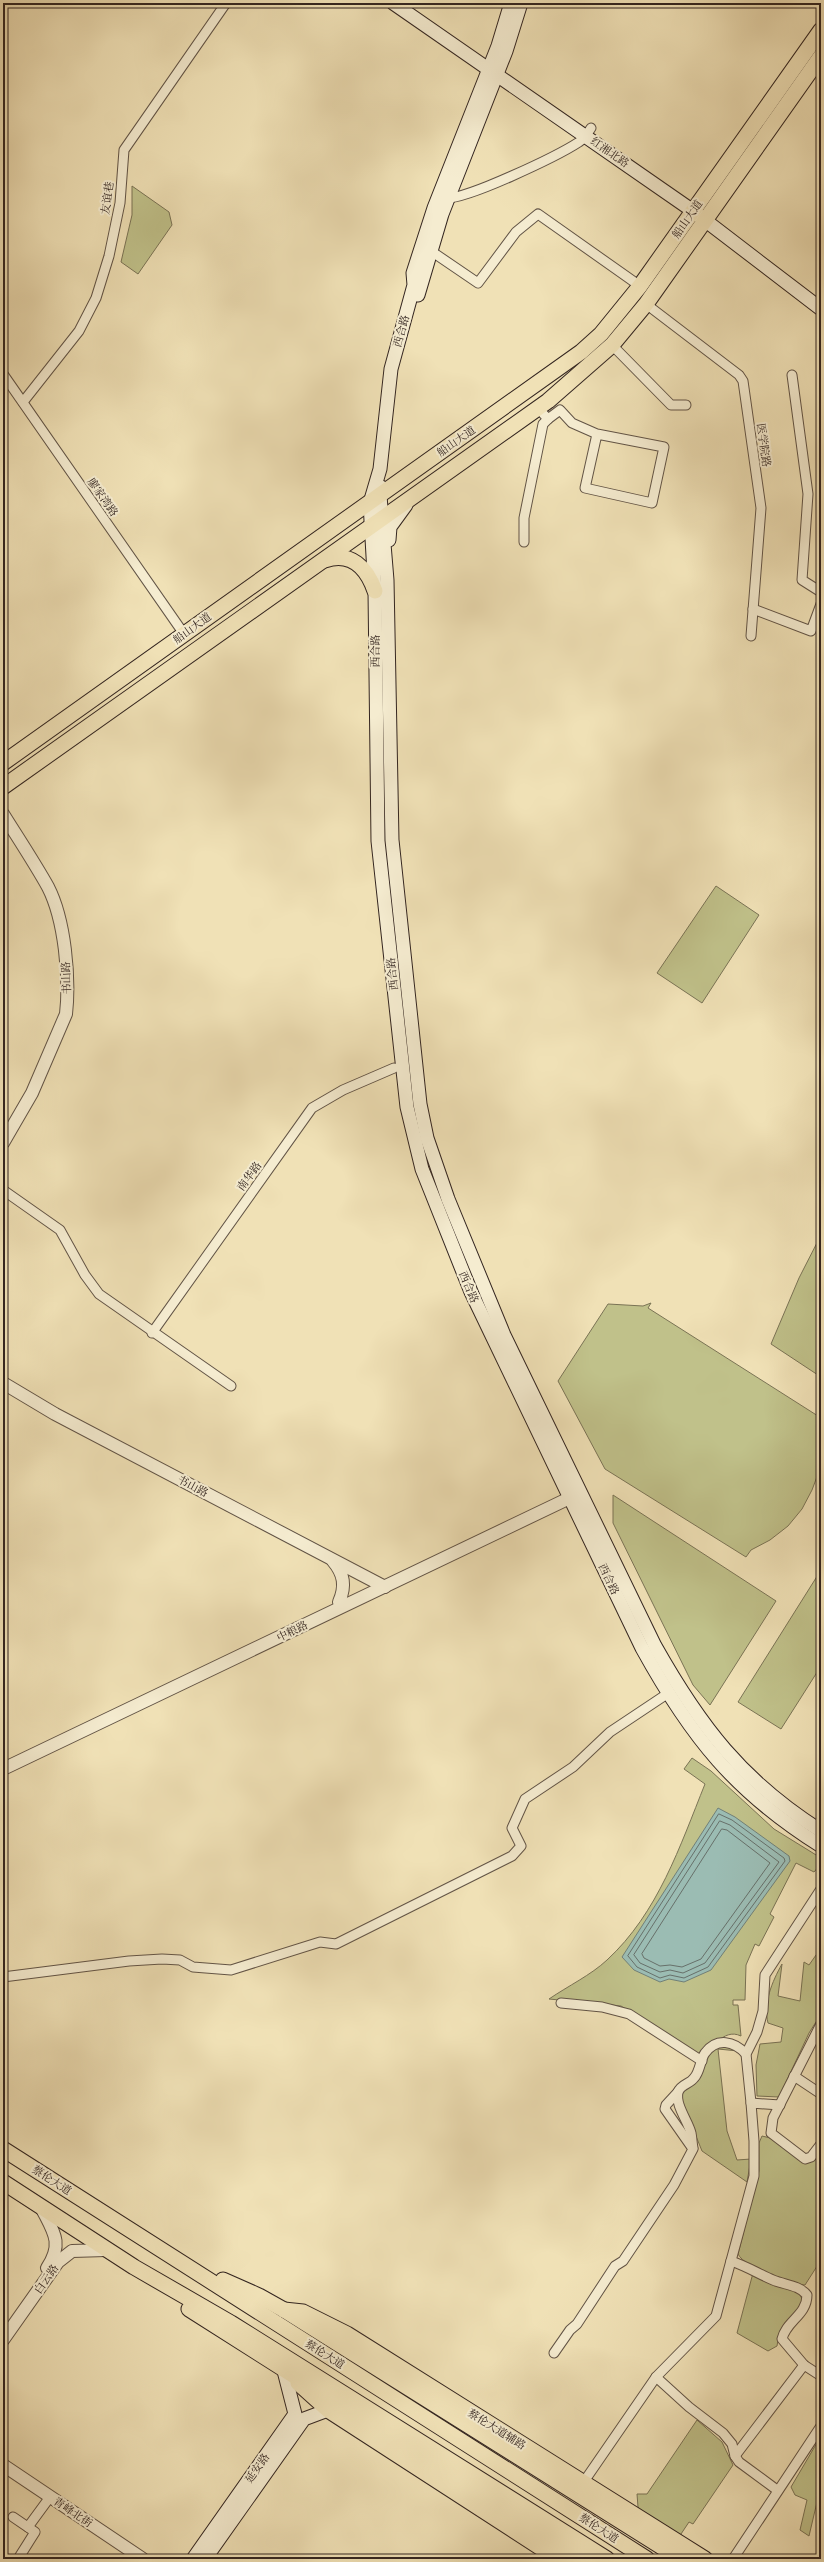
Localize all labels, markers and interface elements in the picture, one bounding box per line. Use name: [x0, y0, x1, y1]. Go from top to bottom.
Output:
street label: 红湘北路: [588, 134, 632, 170]
street label: 友谊巷: [98, 181, 116, 215]
street label: 船山大道: [669, 197, 705, 241]
street label: 西合路: [390, 313, 412, 349]
street label: 医学院路: [754, 422, 774, 468]
street label: 船山大道: [434, 423, 478, 459]
street label: 廖家湾路: [85, 475, 121, 519]
street label: 船山大道: [170, 609, 214, 647]
street label: 西合路: [368, 635, 382, 668]
street label: 西合路: [383, 957, 401, 991]
street label: 书山路: [58, 961, 74, 995]
street label: 南华路: [234, 1159, 264, 1193]
street label: 西合路: [456, 1269, 482, 1305]
street label: 书山路: [175, 1472, 211, 1500]
street label: 西合路: [595, 1561, 623, 1597]
street label: 中粮路: [274, 1617, 310, 1645]
street label: 蔡伦大道: [30, 2162, 74, 2198]
street label: 白云路: [31, 2261, 61, 2297]
street label: 蔡伦大道: [303, 2336, 347, 2372]
street label: 蔡伦大道辅路: [465, 2406, 529, 2452]
street label: 延安路: [242, 2450, 272, 2486]
street label: 青峰北街: [51, 2494, 95, 2530]
street label: 蔡伦大道: [577, 2510, 621, 2546]

